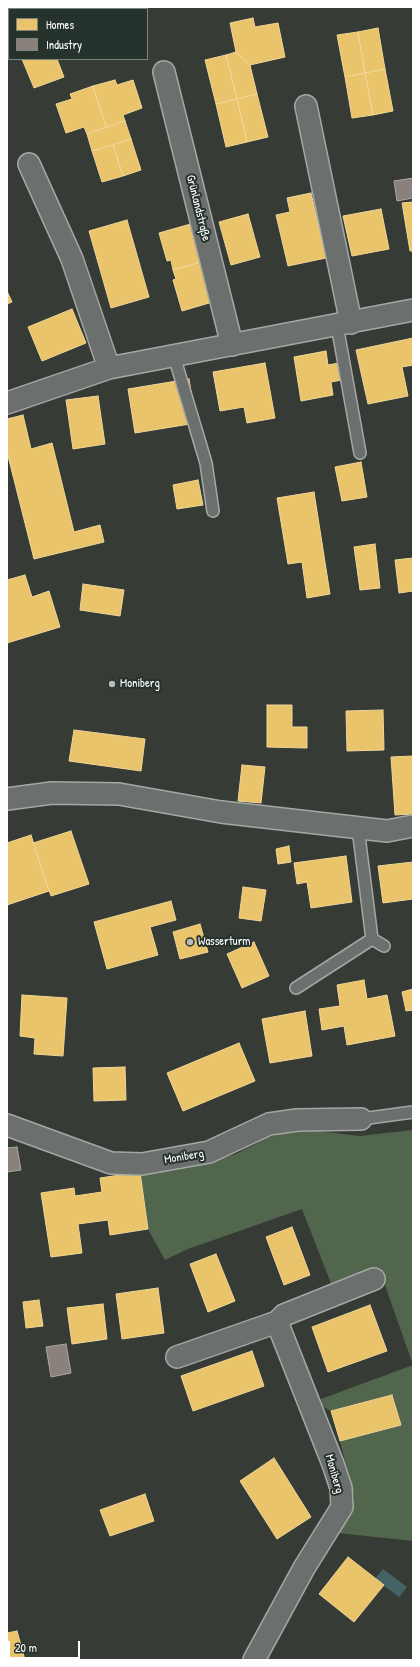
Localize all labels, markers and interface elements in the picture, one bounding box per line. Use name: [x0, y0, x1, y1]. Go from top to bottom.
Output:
legend: [8, 8, 148, 60]
text: Homes: [46, 16, 74, 33]
text: Industry: [46, 36, 82, 53]
street label: Grünlandstraße: [183, 173, 213, 243]
place label: Moniberg: [120, 677, 160, 691]
marker: Moniberg: [107, 679, 117, 689]
place label: Wasserturm: [198, 935, 250, 949]
marker: Wasserturm: [185, 937, 195, 947]
street label: Moniberg: [163, 1146, 205, 1168]
street label: Moniberg: [322, 1453, 346, 1495]
scale bar: [10, 1633, 82, 1659]
text: 20 m: [15, 1639, 37, 1656]

